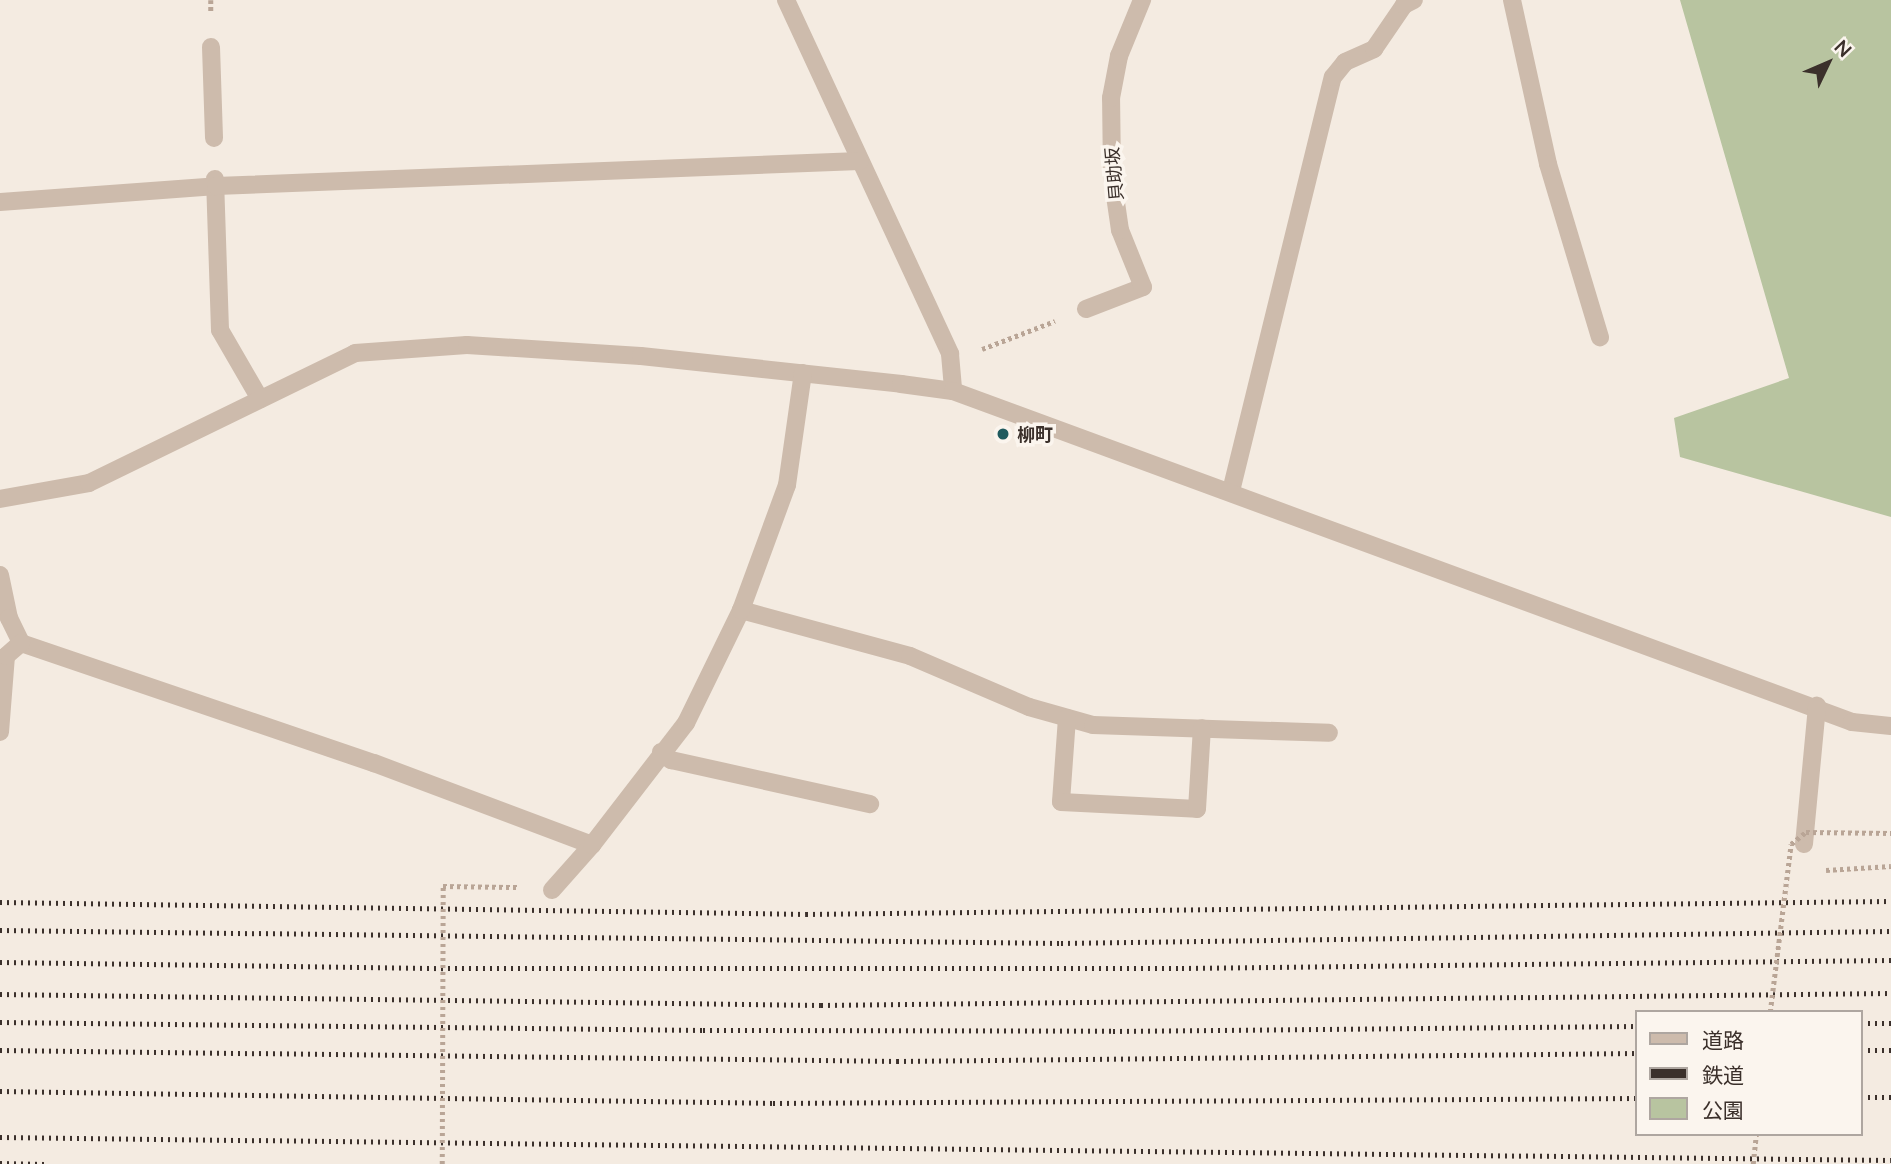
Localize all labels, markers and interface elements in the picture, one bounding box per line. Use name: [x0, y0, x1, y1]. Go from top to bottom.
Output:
north arrow: [1793, 28, 1863, 98]
text: N: [1830, 35, 1857, 61]
street label: 貝助坂: [1101, 146, 1127, 202]
place label: 柳町: [1017, 423, 1053, 445]
marker: 柳町: [995, 426, 1011, 442]
legend: [1636, 1010, 1863, 1136]
text: 道路: [1702, 1027, 1744, 1052]
text: 鉄道: [1702, 1062, 1744, 1087]
text: 公園: [1702, 1097, 1744, 1122]

